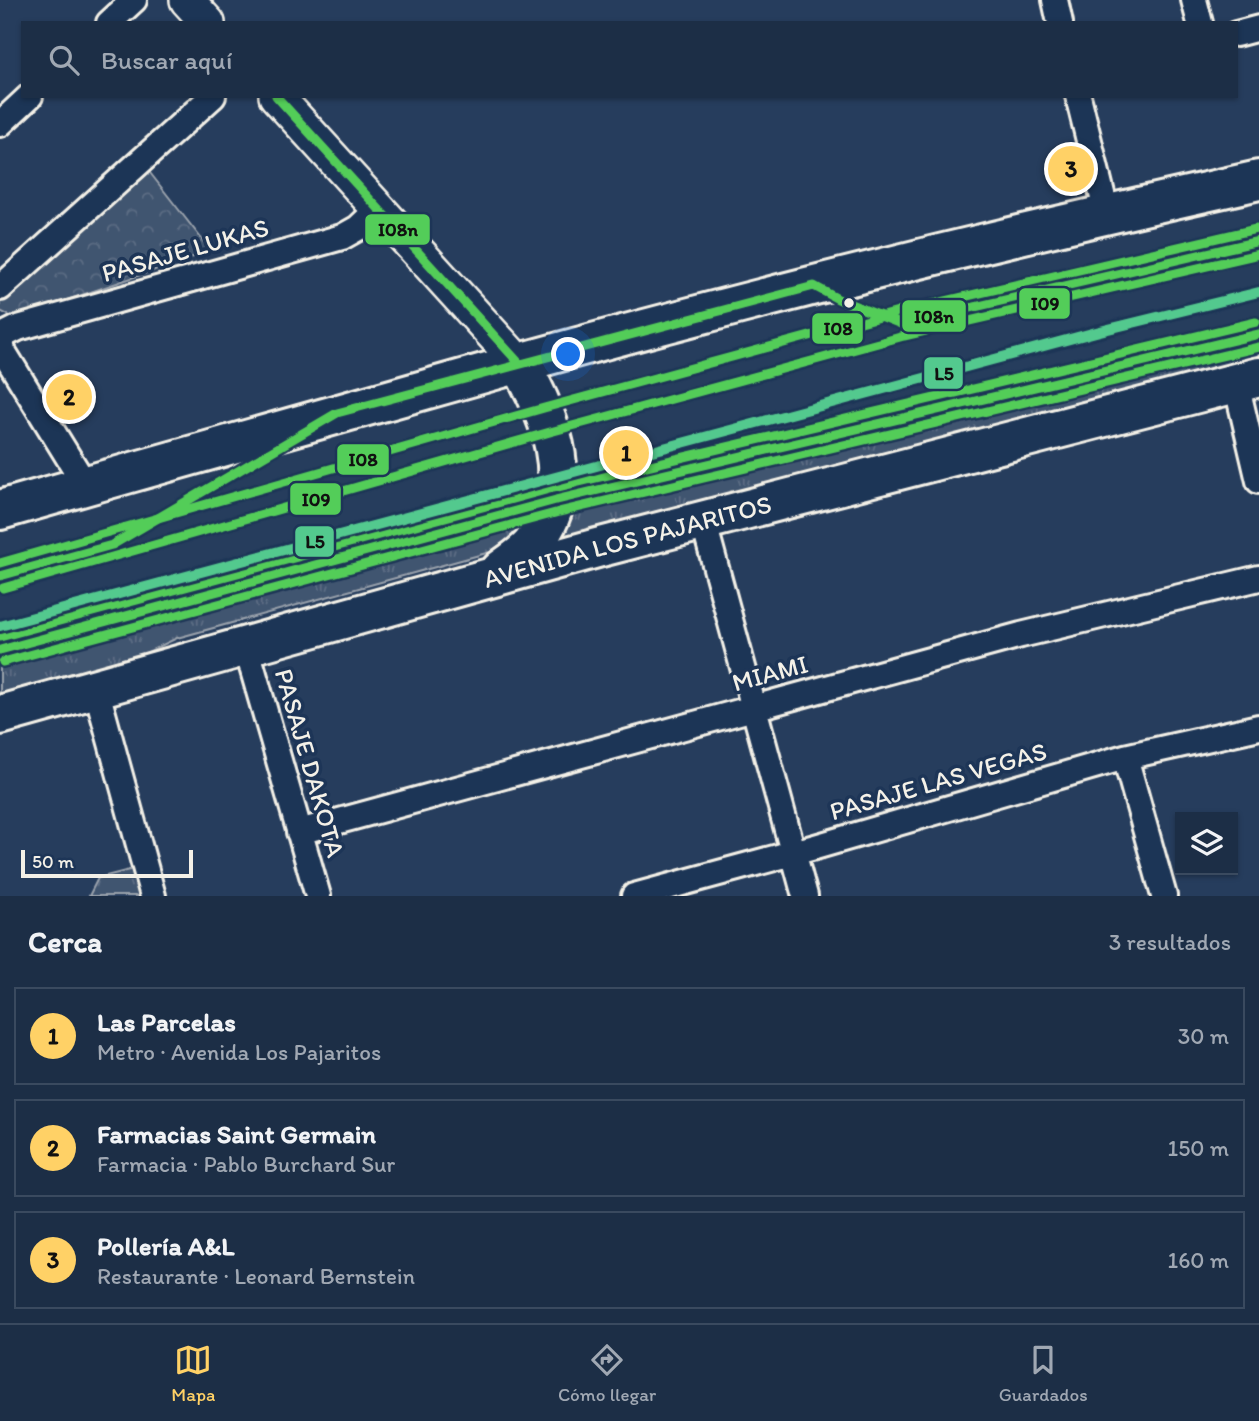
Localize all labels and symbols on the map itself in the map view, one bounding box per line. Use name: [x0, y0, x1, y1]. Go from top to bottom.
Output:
pin: 3: [1048, 143, 1094, 195]
street label: PASAJE LUKAS: [98, 211, 272, 289]
line badge: I08n: [364, 213, 431, 246]
text: I08n: [378, 218, 418, 241]
line badge: I09: [1018, 287, 1071, 320]
text: I09: [1031, 292, 1059, 315]
unlabelled marker: [842, 296, 856, 310]
line badge: I08n: [901, 299, 967, 333]
text: I08n: [914, 305, 954, 328]
line badge: I08: [811, 312, 864, 345]
text: I08: [823, 317, 853, 340]
your location: [551, 337, 585, 371]
line badge: L5: [923, 356, 964, 390]
text: L5: [934, 362, 954, 385]
pin: 2: [46, 371, 92, 423]
pin: 1: [603, 427, 649, 479]
line badge: I08: [336, 443, 390, 476]
text: I08: [348, 448, 378, 471]
line badge: I09: [289, 482, 342, 516]
text: I09: [302, 488, 330, 511]
street label: AVENIDA LOS PAJARITOS: [480, 488, 775, 595]
line badge: L5: [294, 525, 335, 558]
text: L5: [305, 530, 325, 553]
street label: MIAMI: [728, 648, 812, 698]
street label: PASAJE DAKOTA: [268, 665, 352, 861]
street label: PASAJE LAS VEGAS: [826, 735, 1050, 827]
scale bar: [21, 847, 192, 879]

